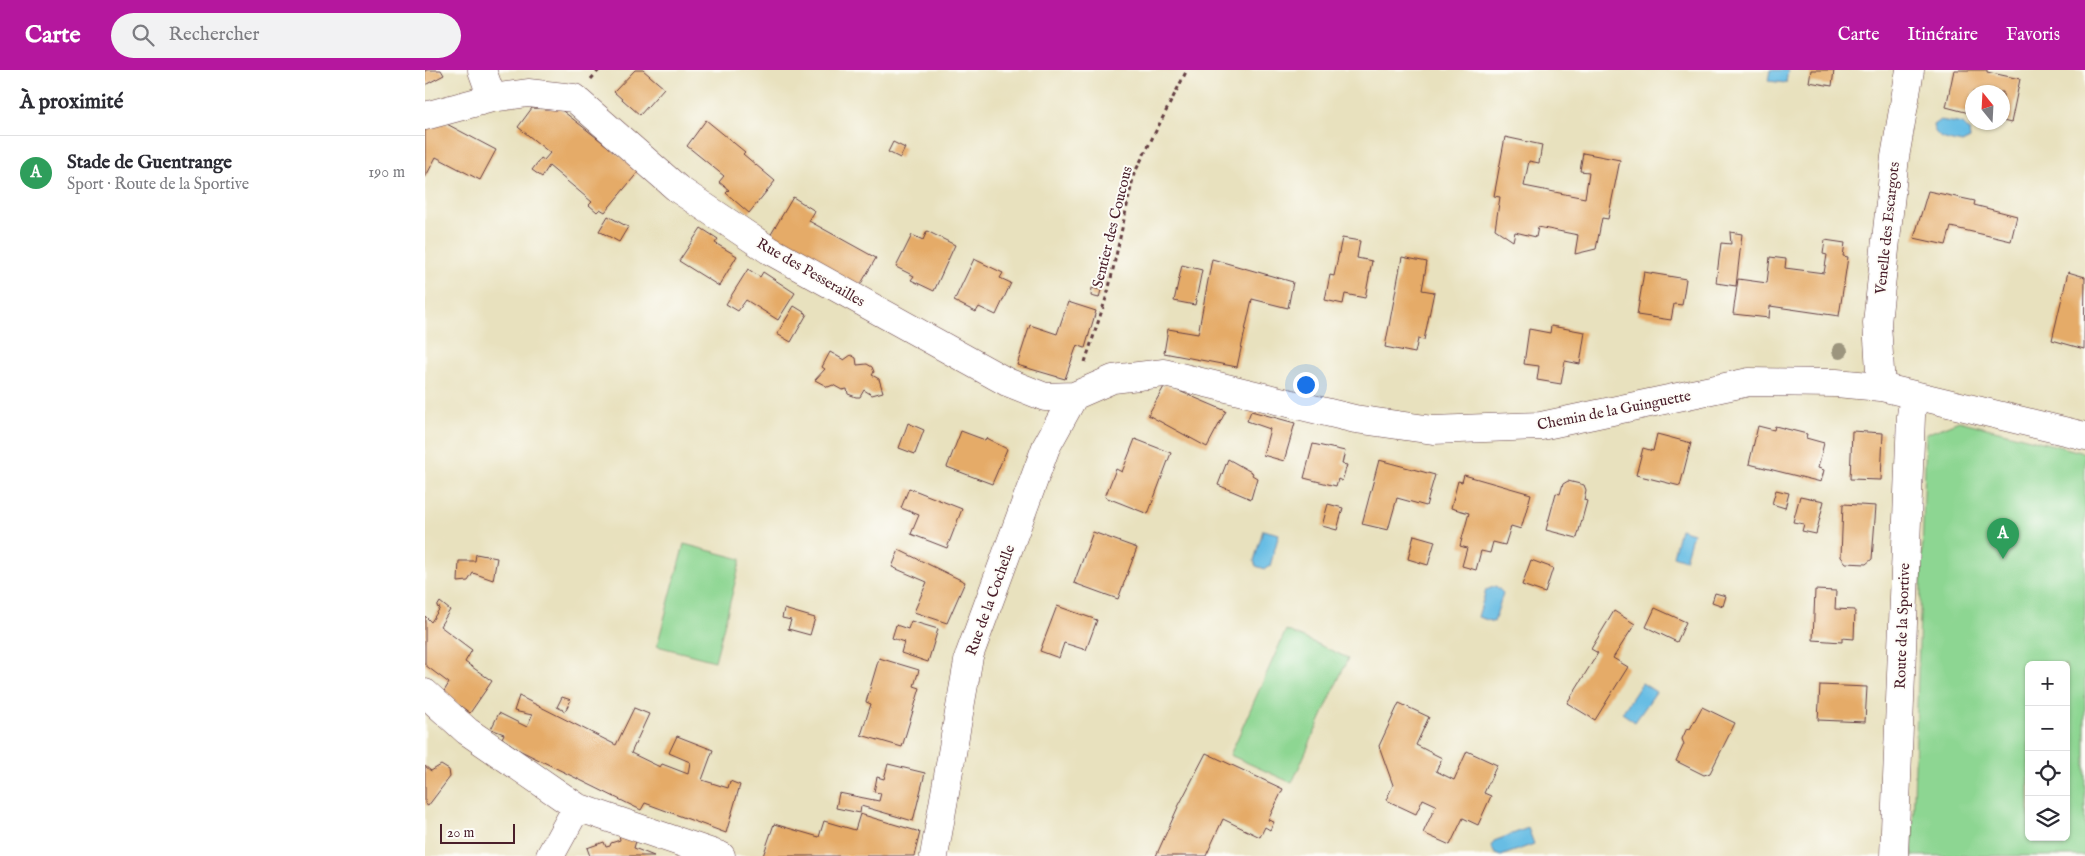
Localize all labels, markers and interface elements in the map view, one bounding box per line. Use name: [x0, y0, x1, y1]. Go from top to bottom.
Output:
search box: [111, 13, 461, 58]
text: Carte: [25, 20, 81, 51]
icon: search: [129, 21, 157, 49]
text: Rechercher: [169, 23, 260, 47]
text: Carte: [1838, 24, 1880, 47]
text: Itinéraire: [1908, 24, 1978, 47]
text: Favoris: [2006, 24, 2060, 47]
north arrow: [1965, 85, 2010, 130]
text: À proximité: [20, 89, 123, 116]
text: Stade de Guentrange: [67, 151, 232, 175]
street label: Venelle des Escargots: [1871, 161, 1904, 296]
text: A: [31, 163, 41, 183]
text: 190 m: [368, 163, 405, 183]
street label: Sentier des Coucous: [1088, 164, 1137, 290]
text: Sport · Route de la Sportive: [67, 175, 249, 195]
street label: Rue des Pesserailles: [753, 234, 868, 311]
your location: [1293, 372, 1319, 398]
street label: Chemin de la Guinguette: [1536, 386, 1693, 435]
pin: A: [1987, 518, 2019, 559]
street label: Rue de la Cochelle: [962, 542, 1019, 658]
street label: Route de la Sportive: [1891, 562, 1914, 690]
map controls: [2025, 661, 2070, 841]
button: +: [2025, 661, 2070, 706]
button: −: [2025, 706, 2070, 751]
button: locate: [2025, 751, 2070, 796]
button: layers: [2025, 796, 2070, 841]
scale bar: [440, 821, 515, 844]
text: 20 m: [447, 824, 474, 842]

